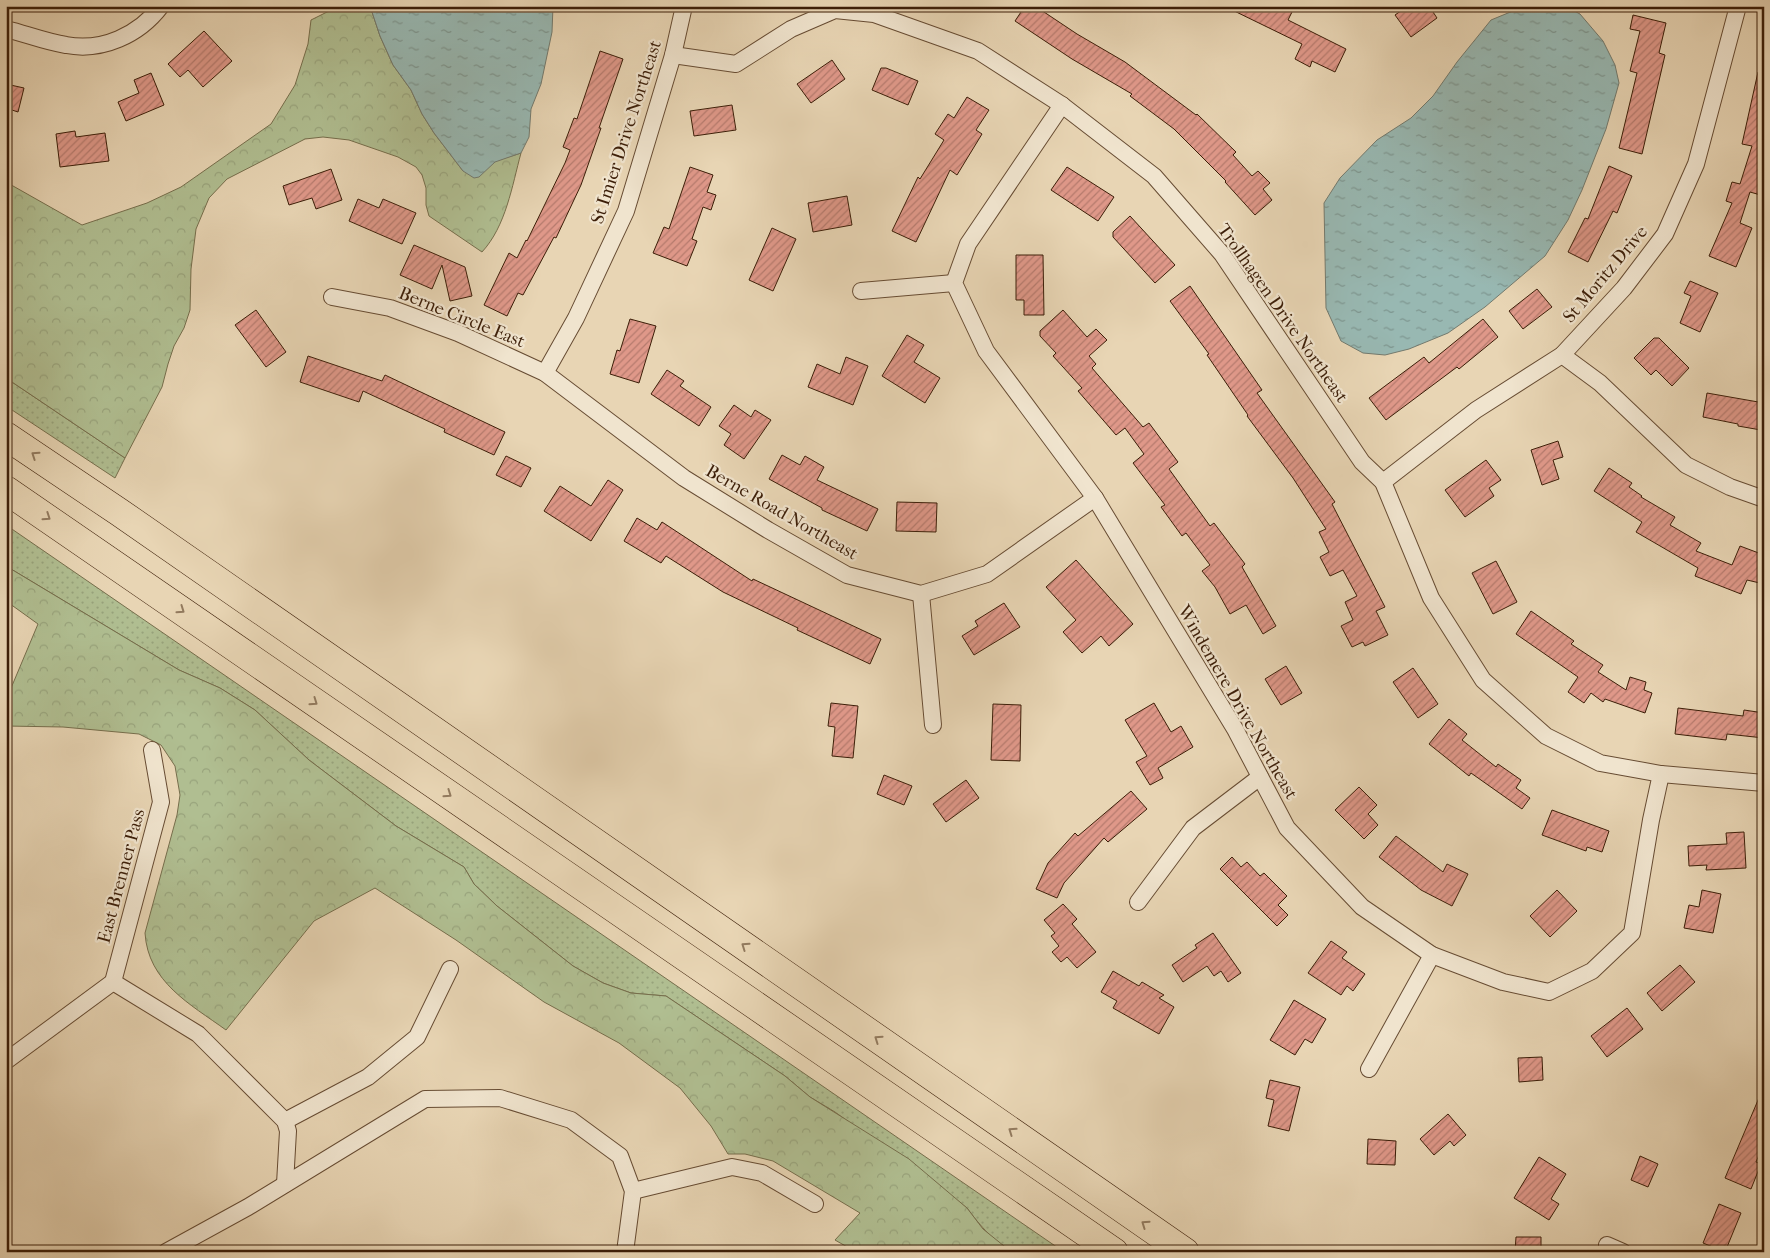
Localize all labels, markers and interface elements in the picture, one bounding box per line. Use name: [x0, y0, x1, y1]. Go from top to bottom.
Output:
street label: St Imier Drive Northeast: [587, 37, 666, 227]
street label: Trollhagen Drive Northeast: [1213, 220, 1353, 407]
street label: St Moritz Drive: [1559, 222, 1652, 327]
street label: Berne Circle East: [396, 283, 528, 353]
one-way arrow: [31, 452, 41, 461]
street label: Berne Road Northeast: [702, 460, 862, 565]
one-way arrow: [42, 511, 51, 521]
street label: Windemere Drive Northeast: [1173, 601, 1302, 804]
one-way arrow: [175, 604, 184, 613]
one-way arrow: [309, 696, 318, 705]
one-way arrow: [443, 788, 452, 797]
street label: East Brenner Pass: [93, 806, 150, 945]
one-way arrow: [741, 943, 750, 952]
one-way arrow: [874, 1036, 884, 1045]
one-way arrow: [1008, 1128, 1017, 1137]
one-way arrow: [1141, 1221, 1151, 1230]

